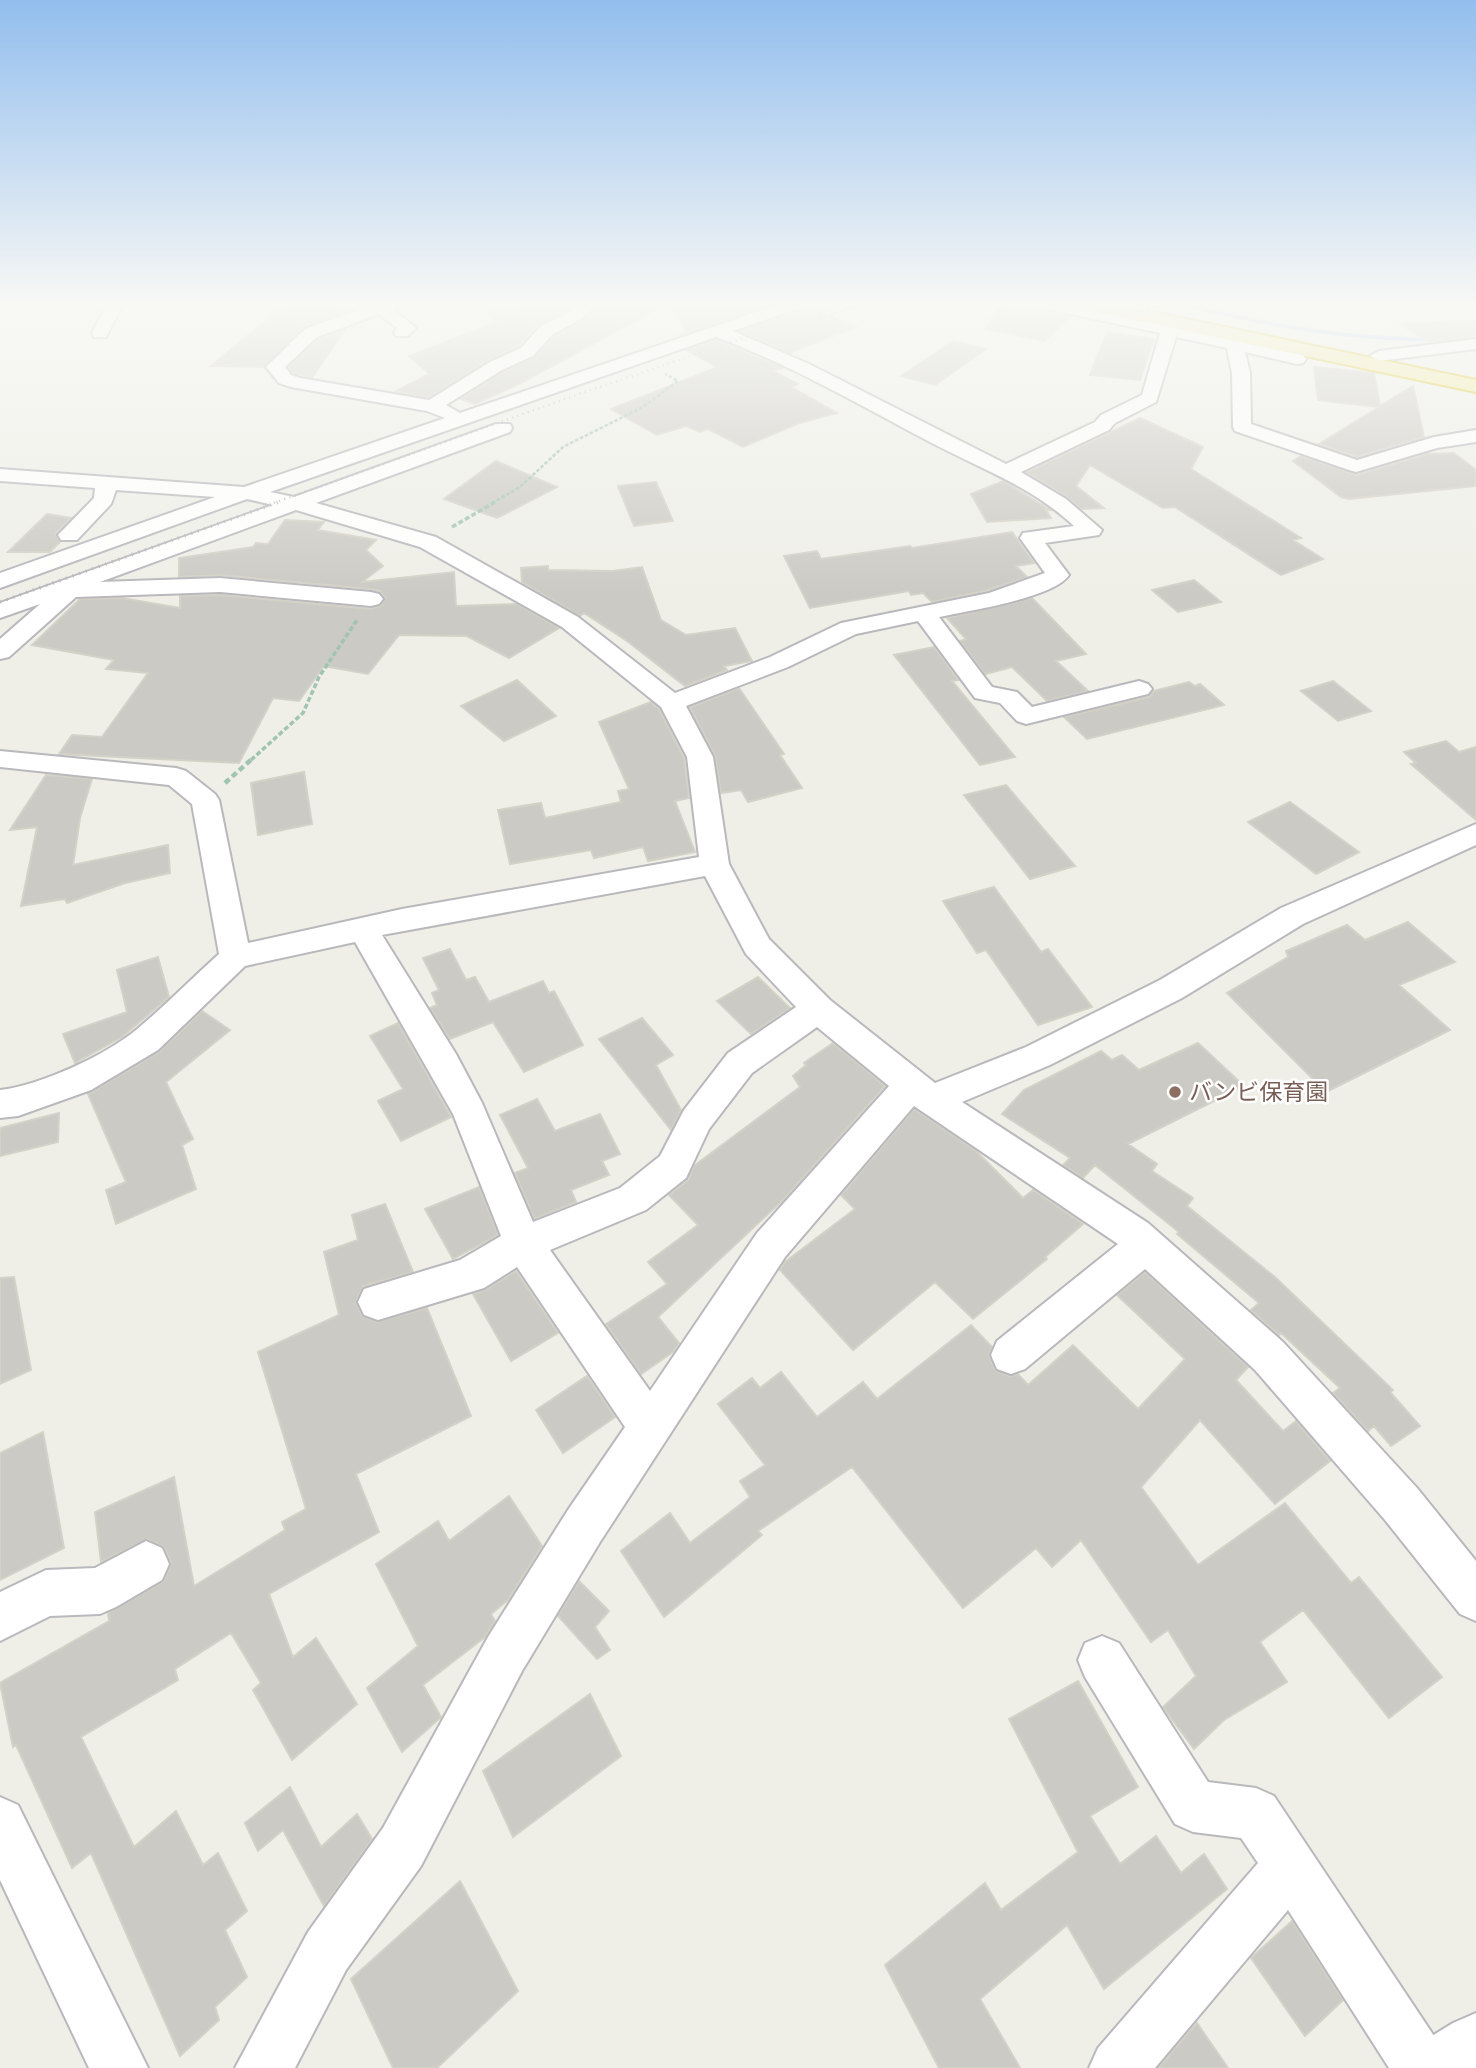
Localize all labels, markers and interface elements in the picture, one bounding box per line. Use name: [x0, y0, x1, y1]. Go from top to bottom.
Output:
place label: バンビ保育園: [1189, 1079, 1328, 1106]
marker: バンビ保育園: [1167, 1084, 1183, 1100]

